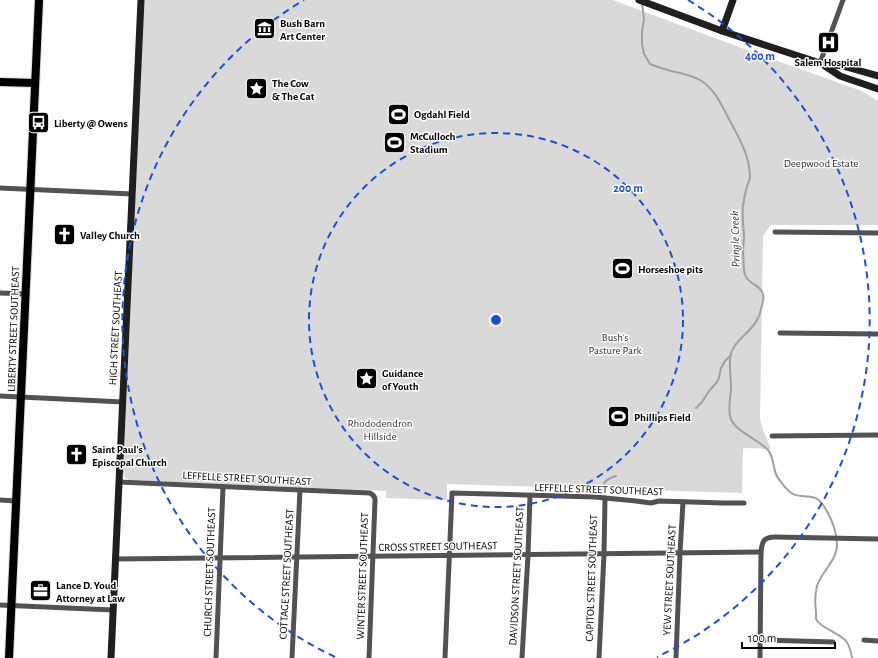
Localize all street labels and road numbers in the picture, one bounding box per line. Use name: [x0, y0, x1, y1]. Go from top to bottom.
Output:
street label: LIBERTY STREET SOUTHEAST: [6, 265, 21, 392]
street label: HIGH STREET SOUTHEAST: [107, 270, 124, 386]
street label: LEFFELLE STREET SOUTHEAST: [182, 470, 312, 487]
street label: LEFFELLE STREET SOUTHEAST: [534, 482, 664, 497]
street label: CHURCH STREET SOUTHEAST: [202, 506, 217, 637]
street label: DAVIDSON STREET SOUTHEAST: [507, 506, 526, 646]
street label: COTTAGE STREET SOUTHEAST: [278, 508, 295, 640]
street label: WINTER STREET SOUTHEAST: [355, 512, 370, 640]
street label: CAPITOL STREET SOUTHEAST: [584, 514, 599, 642]
street label: YEW STREET SOUTHEAST: [661, 524, 678, 636]
street label: CROSS STREET SOUTHEAST: [378, 540, 498, 553]

